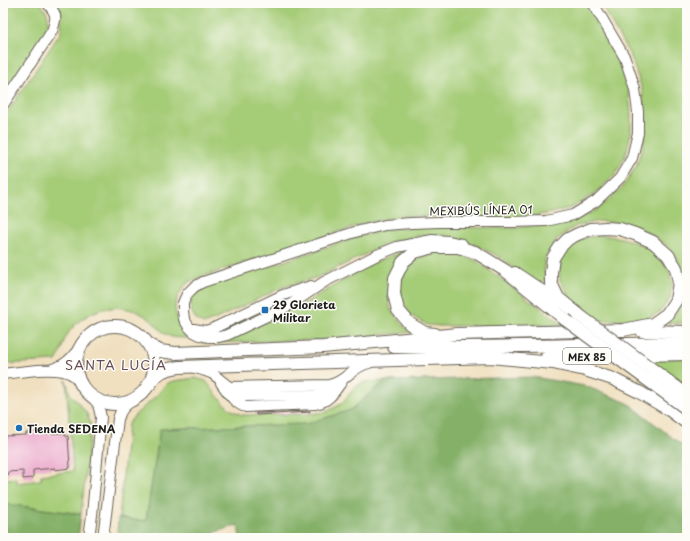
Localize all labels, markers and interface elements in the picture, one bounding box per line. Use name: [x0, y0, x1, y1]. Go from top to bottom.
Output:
street label: MEXIBÚS LÍNEA 01: [429, 201, 533, 219]
place label: 29 Glorieta Militar: [273, 296, 336, 326]
marker: 29 Glorieta Militar: [260, 305, 270, 315]
road number: MEX 85: [563, 348, 611, 364]
district label: SANTA LUCÍA: [65, 355, 167, 374]
place label: Tienda SEDENA: [27, 420, 116, 437]
marker: Tienda SEDENA: [14, 423, 24, 433]

